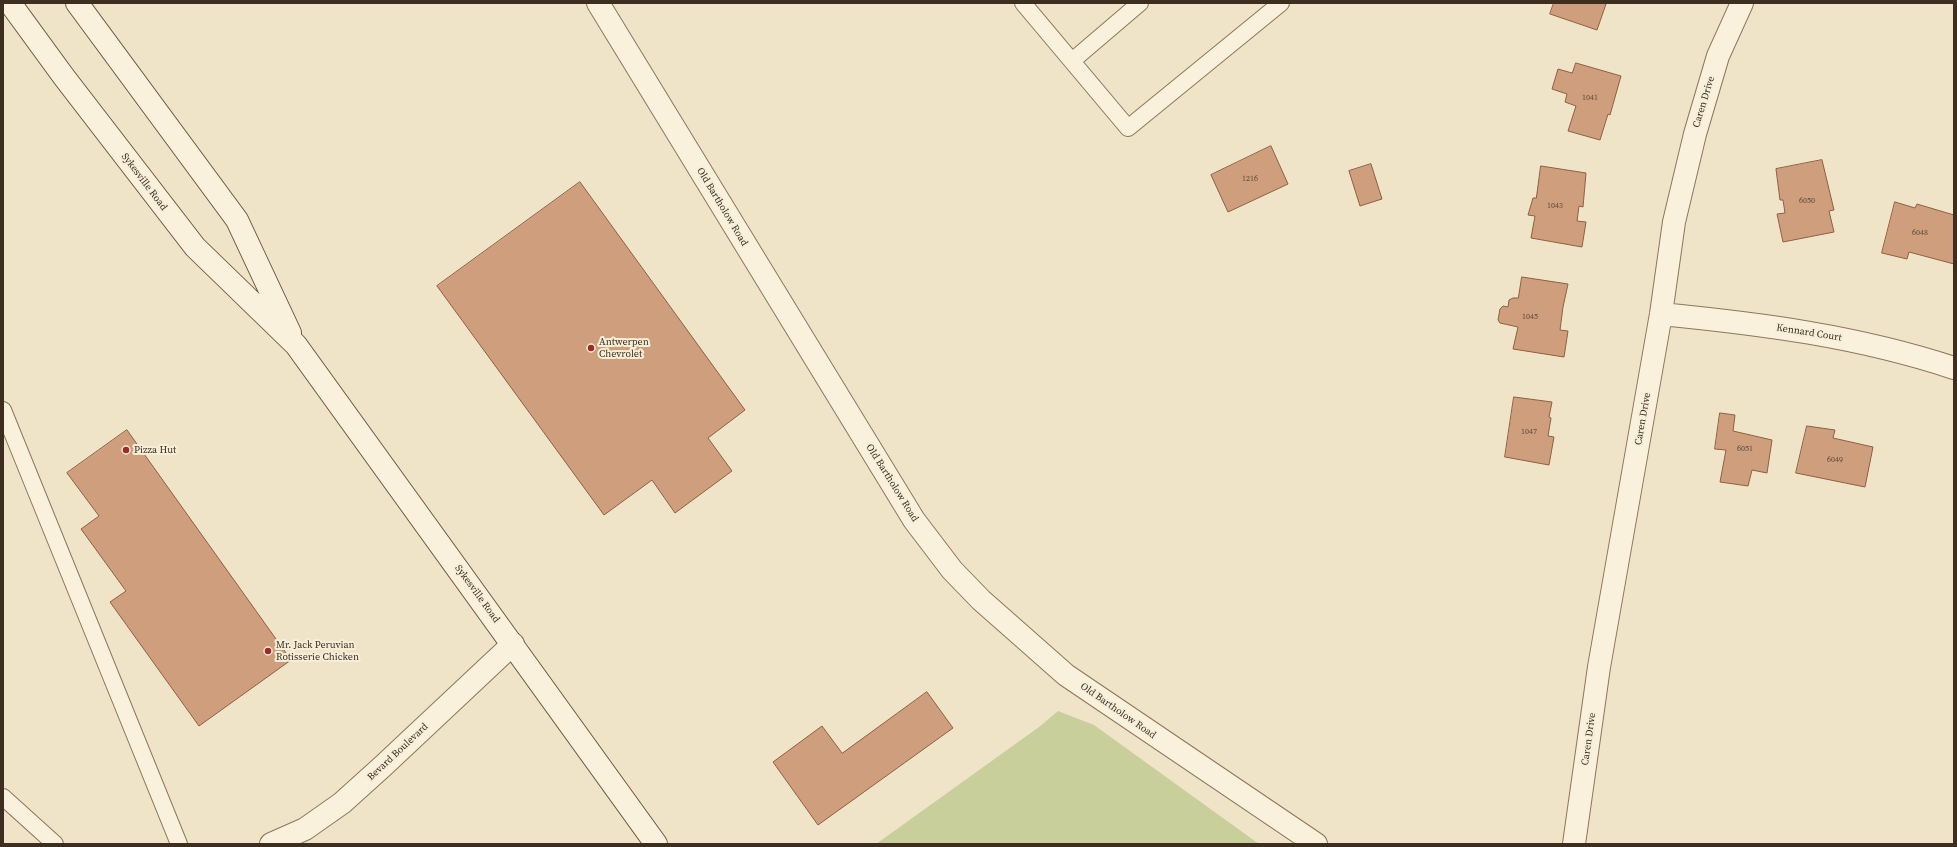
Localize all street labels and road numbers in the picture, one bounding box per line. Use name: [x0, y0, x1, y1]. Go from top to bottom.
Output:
street label: Caren Drive: [1691, 75, 1717, 129]
street label: Sykesville Road: [119, 151, 169, 213]
street label: Old Bartholow Road: [694, 166, 750, 248]
street label: Kennard Court: [1775, 322, 1843, 344]
street label: Caren Drive: [1632, 392, 1654, 446]
street label: Old Bartholow Road: [863, 442, 921, 524]
street label: Sykesville Road: [452, 563, 502, 625]
street label: Old Bartholow Road: [1078, 680, 1158, 742]
street label: Caren Drive: [1579, 712, 1599, 766]
street label: Bevard Boulevard: [365, 721, 431, 783]

